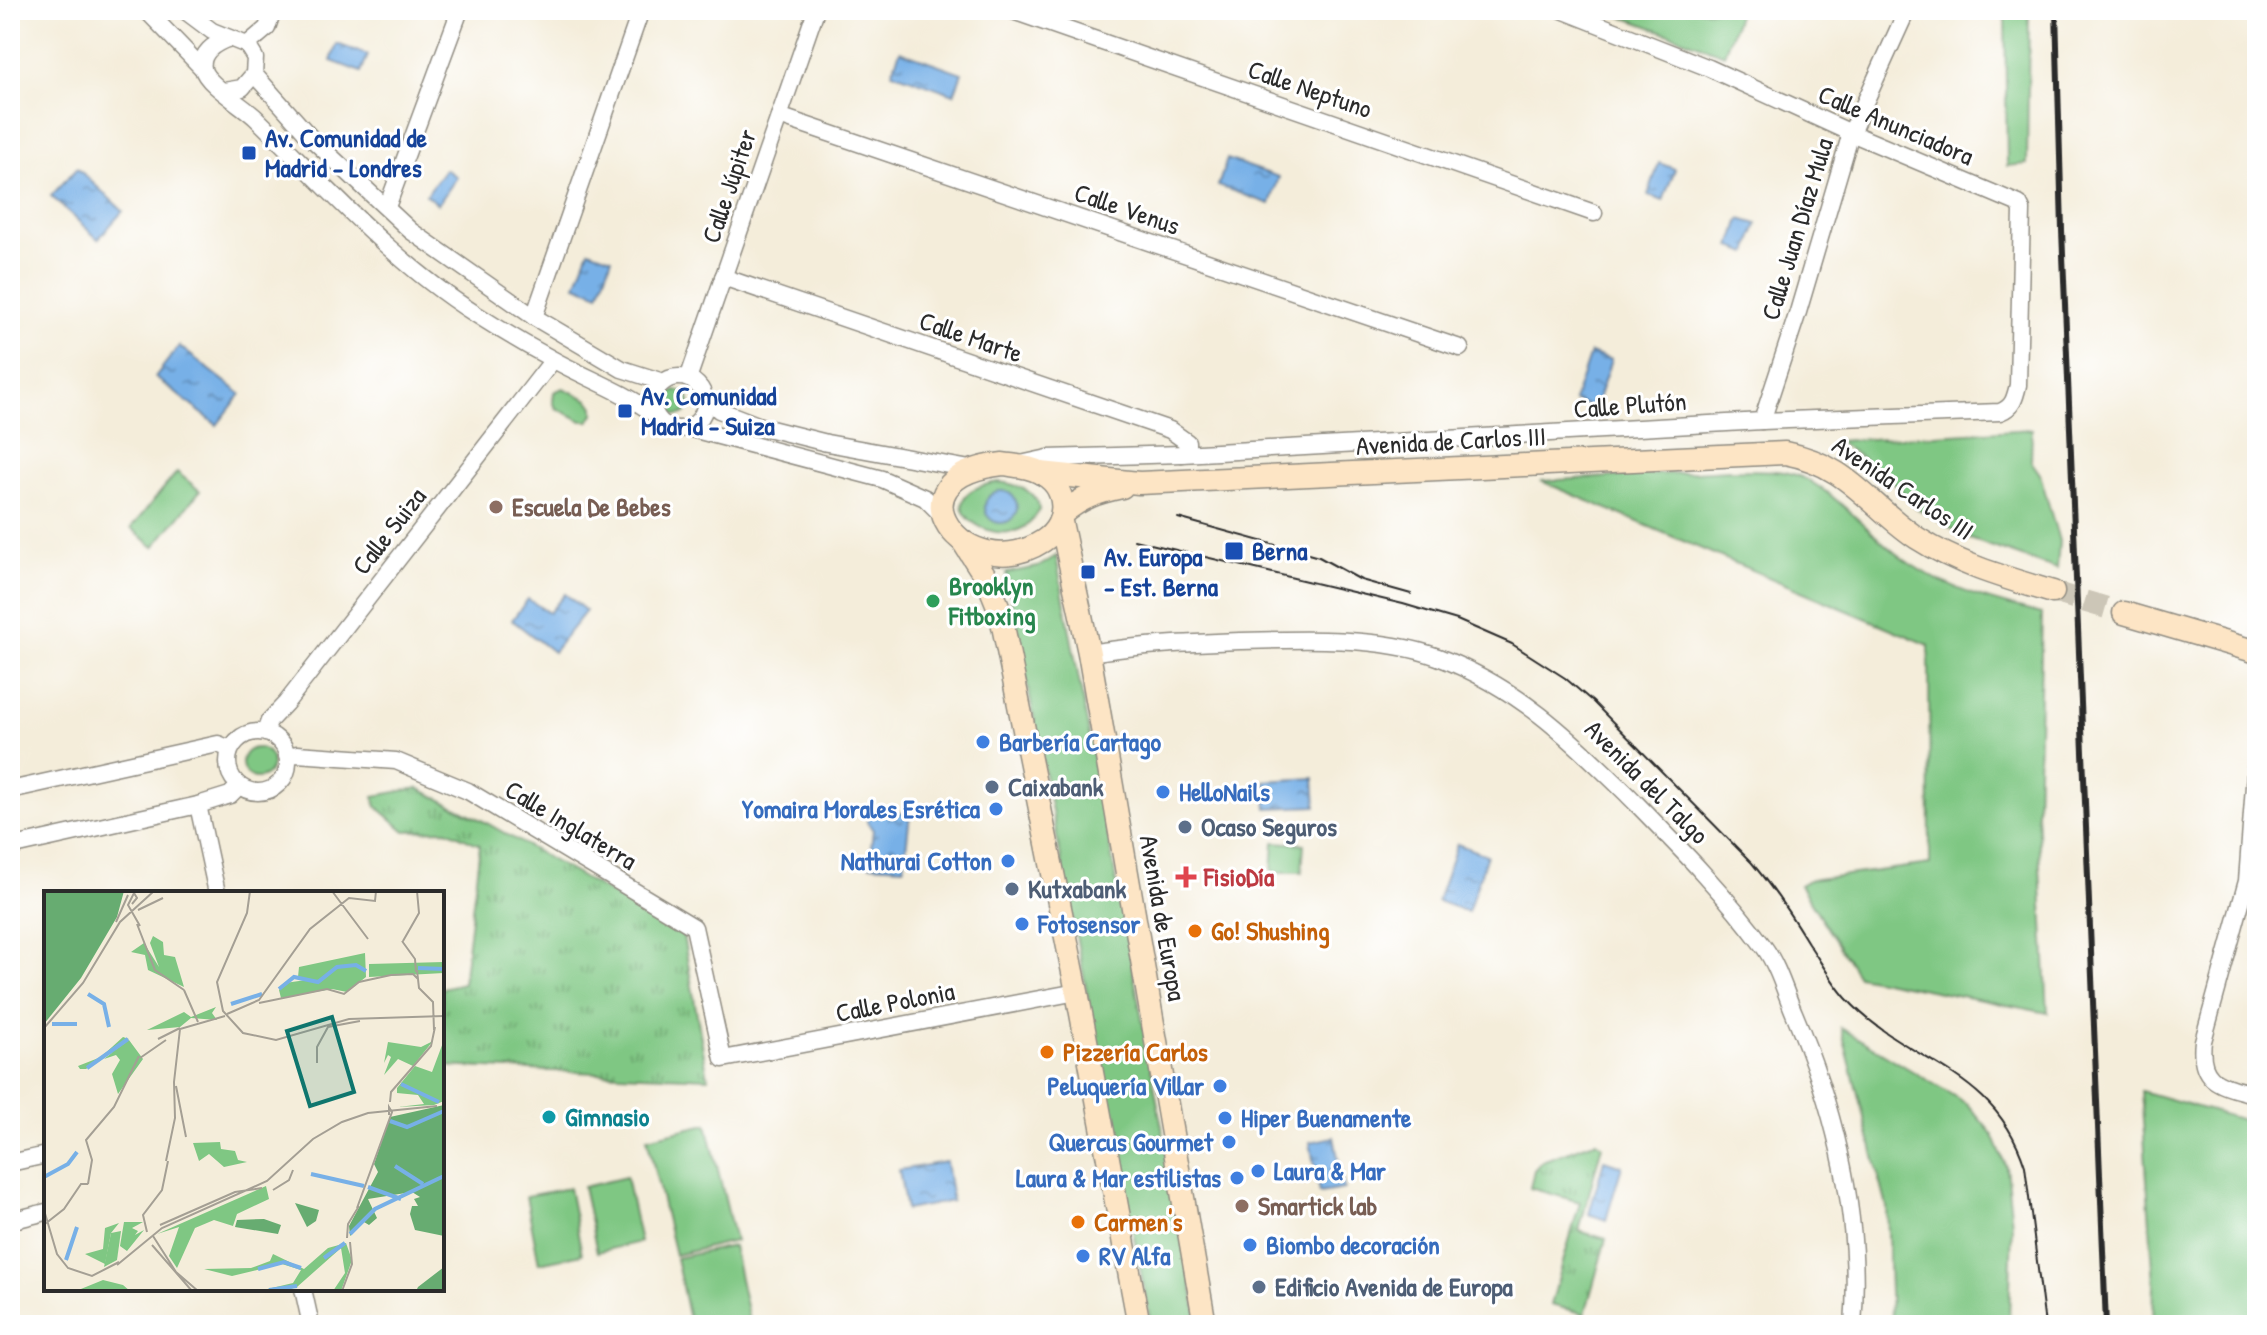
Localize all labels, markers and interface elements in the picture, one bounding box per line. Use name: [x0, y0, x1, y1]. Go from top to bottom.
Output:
street label: Calle Neptuno: [1244, 51, 1377, 126]
street label: Calle Anunciadora: [1813, 76, 1979, 173]
place label: Av. Comunidad de Madrid - Londres: [265, 120, 428, 185]
street label: Calle Júpiter: [693, 124, 764, 247]
street label: Calle Juan Díaz Mula: [1752, 134, 1841, 324]
marker: Av. Comunidad de Madrid - Londres: [240, 144, 258, 162]
street label: Calle Venus: [1070, 174, 1184, 243]
street label: Calle Marte: [915, 303, 1027, 370]
place label: Av. Comunidad Madrid - Suiza: [641, 378, 777, 443]
street label: Calle Plutón: [1572, 383, 1688, 426]
marker: Av. Comunidad Madrid - Suiza: [616, 402, 634, 420]
street label: Avenida de Carlos III: [1355, 418, 1547, 463]
street label: Avenida Carlos III: [1826, 427, 1981, 548]
street label: Calle Suiza: [344, 480, 434, 581]
place label: Escuela De Bebes: [512, 489, 671, 524]
marker: Escuela De Bebes: [487, 498, 505, 516]
place label: Berna: [1252, 533, 1308, 568]
place label: Av. Europa - Est. Berna: [1104, 539, 1219, 604]
marker: Berna: [1223, 540, 1245, 562]
marker: Av. Europa - Est. Berna: [1079, 563, 1097, 581]
place label: Brooklyn Fitboxing: [948, 568, 1036, 634]
marker: Brooklyn Fitboxing: [924, 592, 942, 610]
street label: Avenida del Talgo: [1578, 712, 1717, 851]
place label: Barbería Cartago: [999, 724, 1162, 760]
marker: Barbería Cartago: [974, 733, 992, 751]
place label: Caixabank: [1008, 769, 1104, 804]
street label: Calle Inglaterra: [499, 771, 644, 878]
place label: HelloNails: [1179, 774, 1270, 809]
marker: Caixabank: [983, 778, 1001, 796]
marker: HelloNails: [1154, 783, 1172, 801]
place label: Yomaira Morales Esrética: [742, 791, 981, 826]
marker: Yomaira Morales Esrética: [987, 800, 1005, 818]
place label: Ocaso Seguros: [1201, 809, 1337, 845]
marker: Ocaso Seguros: [1176, 818, 1194, 836]
street label: Avenida de Europa: [1132, 832, 1195, 1003]
place label: Nathurai Cotton: [841, 843, 992, 878]
marker: Nathurai Cotton: [999, 852, 1017, 870]
place label: FisioDía: [1203, 859, 1275, 894]
marker: FisioDía: [1175, 866, 1197, 888]
place label: Kutxabank: [1028, 871, 1126, 906]
marker: Kutxabank: [1003, 880, 1021, 898]
inset map: [44, 891, 444, 1291]
place label: Fotosensor: [1037, 906, 1141, 941]
place label: Go! Shushing: [1211, 913, 1330, 949]
marker: Fotosensor: [1013, 915, 1031, 933]
marker: Go! Shushing: [1186, 922, 1204, 940]
street label: Calle Polonia: [833, 973, 957, 1030]
place label: Pizzería Carlos: [1063, 1034, 1208, 1069]
marker: Pizzería Carlos: [1038, 1043, 1056, 1061]
place label: Peluquería Villar: [1047, 1068, 1205, 1104]
marker: Peluquería Villar: [1211, 1077, 1229, 1095]
place label: Gimnasio: [565, 1099, 650, 1134]
place label: Hiper Buenamente: [1241, 1100, 1412, 1136]
marker: Gimnasio: [540, 1108, 558, 1126]
marker: Hiper Buenamente: [1216, 1109, 1234, 1127]
place label: Quercus Gourmet: [1048, 1124, 1214, 1159]
marker: Quercus Gourmet: [1220, 1133, 1238, 1151]
place label: Laura & Mar: [1274, 1153, 1387, 1188]
place label: Laura & Mar estilistas: [1016, 1160, 1221, 1195]
marker: Laura & Mar: [1249, 1162, 1267, 1180]
marker: Laura & Mar estilistas: [1228, 1169, 1246, 1187]
place label: Smartick lab: [1258, 1188, 1378, 1223]
marker: Smartick lab: [1233, 1197, 1251, 1215]
place label: Carmen's: [1094, 1204, 1183, 1239]
marker: Carmen's: [1069, 1213, 1087, 1231]
place label: Biombo decoración: [1266, 1227, 1440, 1262]
marker: Biombo decoración: [1241, 1236, 1259, 1254]
place label: RV Alfa: [1099, 1238, 1171, 1273]
marker: RV Alfa: [1074, 1247, 1092, 1265]
place label: Edificio Avenida de Europa: [1275, 1269, 1514, 1305]
marker: Edificio Avenida de Europa: [1250, 1278, 1268, 1296]

